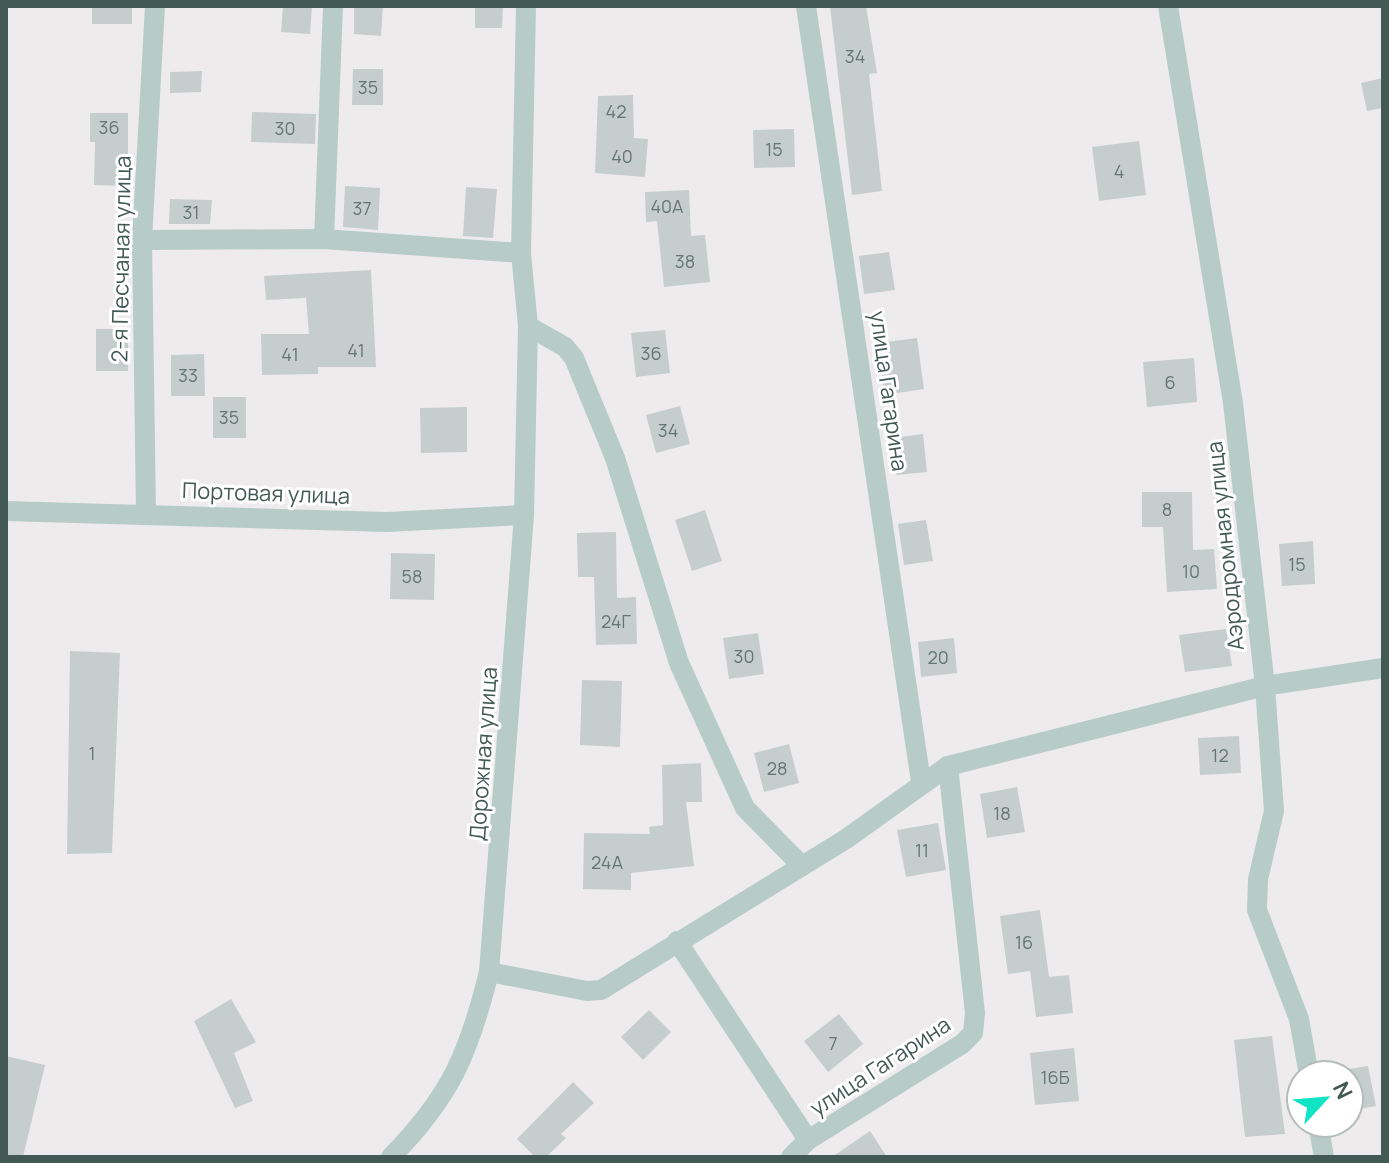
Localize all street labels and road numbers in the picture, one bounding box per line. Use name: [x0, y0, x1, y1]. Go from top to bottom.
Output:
street label: 2-я Песчаная улица: [104, 155, 138, 363]
street label: улица Гагарина: [863, 309, 915, 473]
street label: Аэродромная улица: [1199, 440, 1251, 652]
street label: Портовая улица: [182, 475, 350, 511]
street label: Дорожная улица: [462, 666, 504, 842]
street label: улица Гагарина: [804, 1009, 956, 1123]

